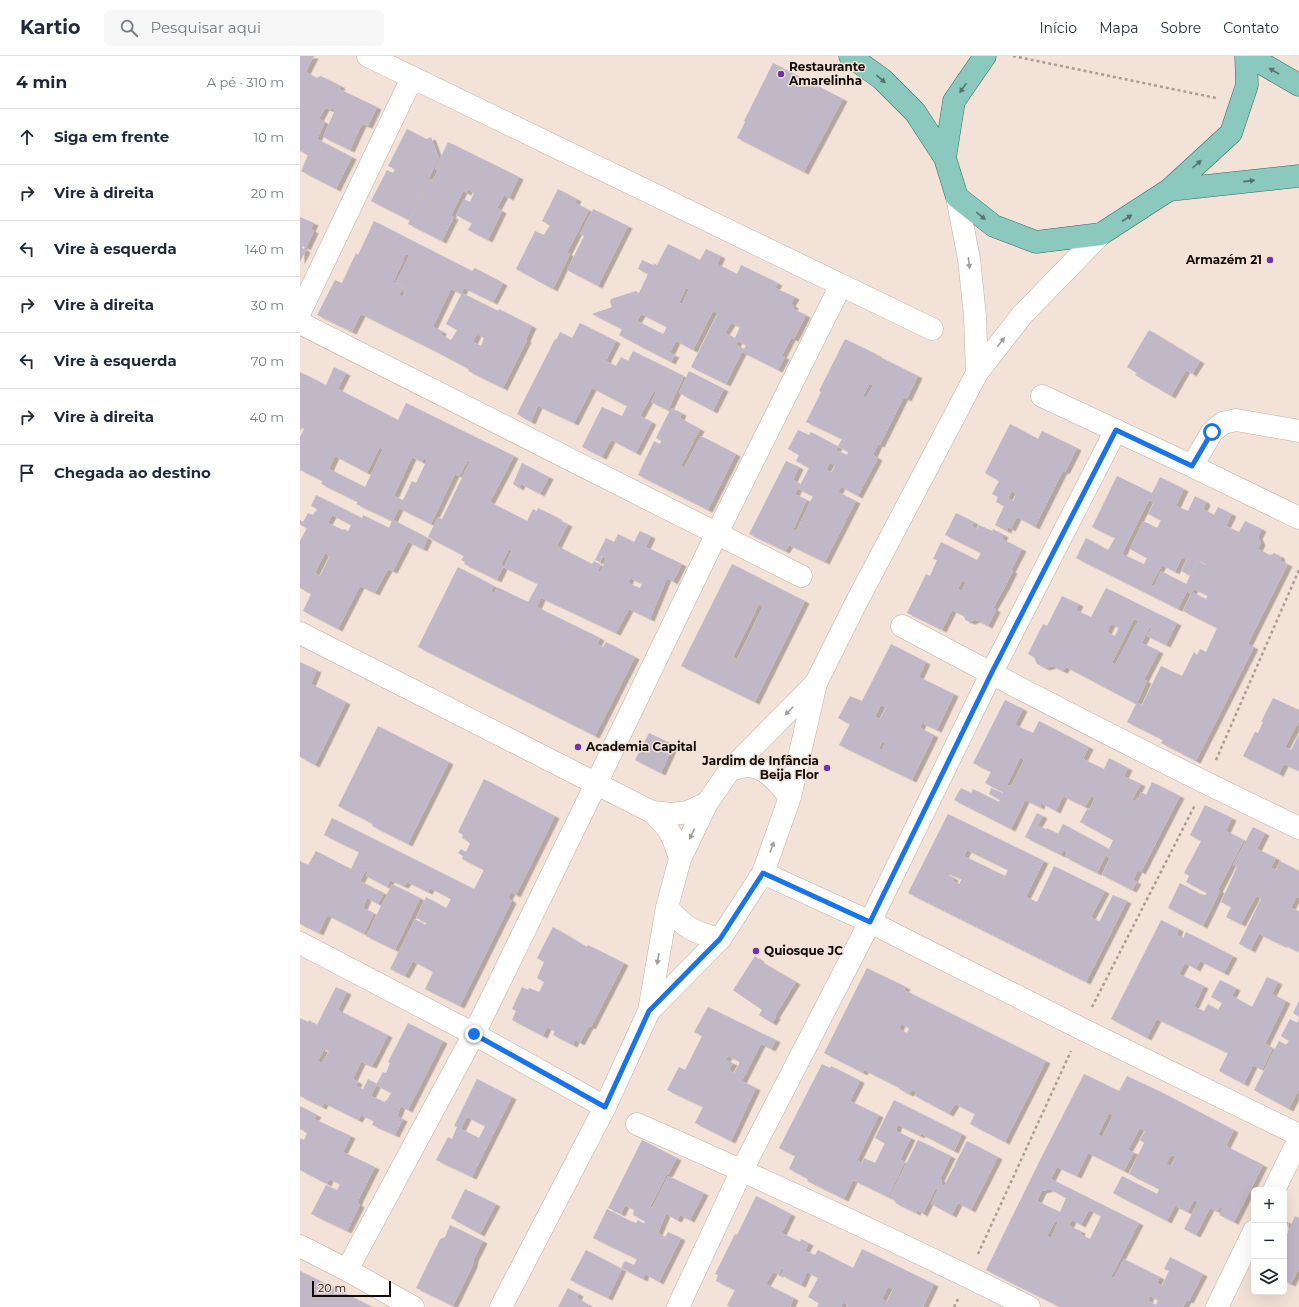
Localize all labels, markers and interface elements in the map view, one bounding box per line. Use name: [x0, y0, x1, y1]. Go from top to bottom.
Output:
search box: [104, 10, 384, 46]
text: Kartio: [20, 16, 80, 39]
icon: search: [118, 17, 140, 39]
text: Pesquisar aqui: [150, 18, 261, 37]
text: Início: [1039, 19, 1077, 37]
text: Mapa: [1099, 19, 1139, 37]
text: Sobre: [1161, 19, 1201, 37]
text: Contato: [1223, 19, 1279, 37]
place label: Restaurante Amarelinha: [788, 59, 866, 88]
one-way arrow: [1268, 67, 1280, 74]
marker: Restaurante Amarelinha: [776, 69, 786, 79]
text: 4 min: [16, 72, 67, 92]
text: A pé · 310 m: [207, 74, 284, 90]
one-way arrow: [876, 75, 887, 84]
one-way arrow: [959, 83, 967, 93]
icon: ahead: [16, 126, 38, 148]
text: Siga em frente: [54, 127, 169, 146]
text: 10 m: [254, 129, 284, 145]
one-way arrow: [1192, 159, 1203, 168]
one-way arrow: [1243, 178, 1255, 185]
icon: right: [16, 182, 38, 204]
text: Vire à direita: [54, 183, 154, 202]
text: 20 m: [251, 185, 284, 201]
one-way arrow: [975, 211, 986, 220]
one-way arrow: [1121, 214, 1132, 221]
icon: left: [16, 238, 38, 260]
text: Vire à esquerda: [54, 239, 177, 258]
text: 140 m: [245, 241, 284, 257]
place label: Armazém 21: [1185, 252, 1262, 267]
marker: Armazém 21: [1265, 255, 1275, 265]
one-way arrow: [966, 257, 972, 269]
icon: right: [16, 294, 38, 316]
text: Vire à direita: [54, 295, 154, 314]
text: 30 m: [251, 297, 284, 313]
one-way arrow: [997, 336, 1005, 347]
icon: left: [16, 350, 38, 372]
text: Vire à esquerda: [54, 351, 177, 370]
text: 70 m: [251, 353, 284, 369]
icon: right: [16, 406, 38, 428]
text: Vire à direita: [54, 407, 154, 426]
text: 40 m: [250, 409, 284, 425]
route start: [1203, 423, 1221, 441]
icon: arrive: [16, 462, 38, 484]
text: Chegada ao destino: [54, 463, 211, 482]
one-way arrow: [784, 706, 793, 716]
place label: Academia Capital: [585, 739, 697, 754]
marker: Academia Capital: [573, 742, 583, 752]
place label: Jardim de Infância Beija Flor: [701, 753, 819, 782]
marker: Jardim de Infância Beija Flor: [822, 763, 832, 773]
one-way arrow: [689, 828, 695, 840]
one-way arrow: [769, 841, 775, 853]
place label: Quiosque JC: [764, 943, 843, 958]
marker: Quiosque JC: [751, 946, 761, 956]
one-way arrow: [655, 953, 661, 965]
route end: [465, 1025, 483, 1043]
map controls: [1251, 1187, 1287, 1295]
button: +: [1251, 1187, 1287, 1223]
button: −: [1251, 1223, 1287, 1259]
button: layers: [1251, 1259, 1287, 1295]
scale bar: [312, 1279, 391, 1298]
text: 20 m: [318, 1281, 346, 1295]

